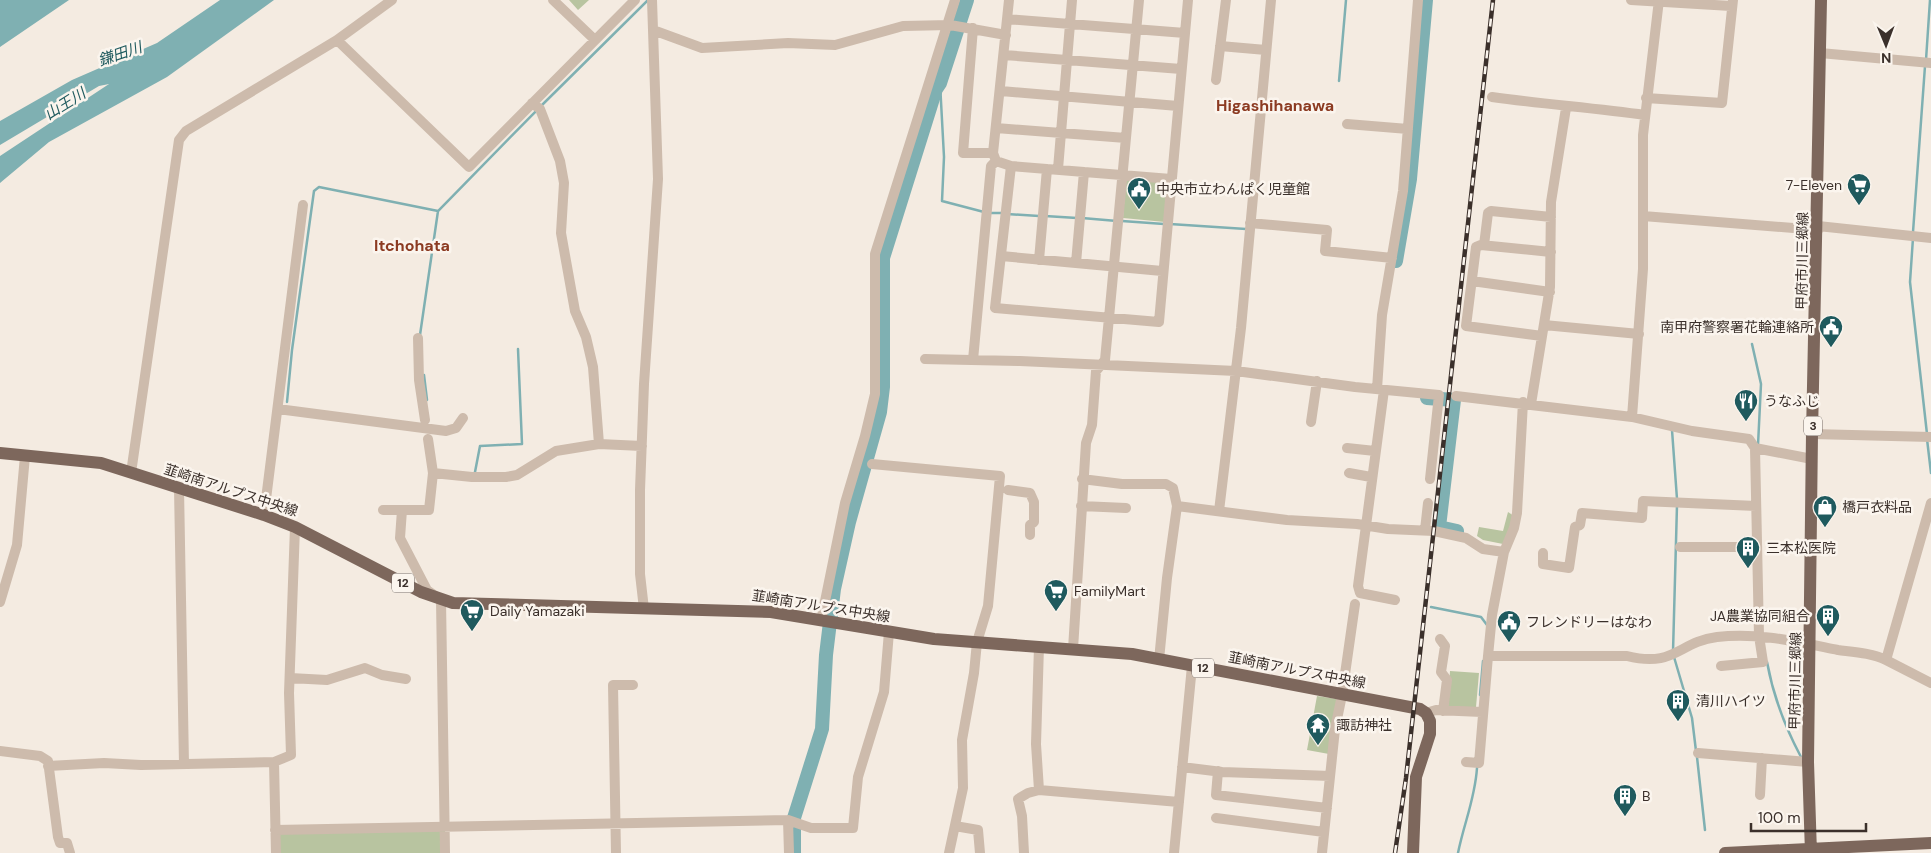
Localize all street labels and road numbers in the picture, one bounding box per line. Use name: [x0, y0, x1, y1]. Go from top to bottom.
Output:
street label: 甲府市川三郷線: [1792, 212, 1812, 310]
road number: 3: [1804, 416, 1822, 436]
street label: 韮崎南アルプス中央線: [162, 460, 300, 520]
road number: 12: [392, 574, 414, 592]
street label: 韮崎南アルプス中央線: [751, 586, 891, 626]
street label: 甲府市川三郷線: [1785, 632, 1805, 730]
street label: 韮崎南アルプス中央線: [1227, 648, 1367, 692]
road number: 12: [1192, 658, 1214, 678]

